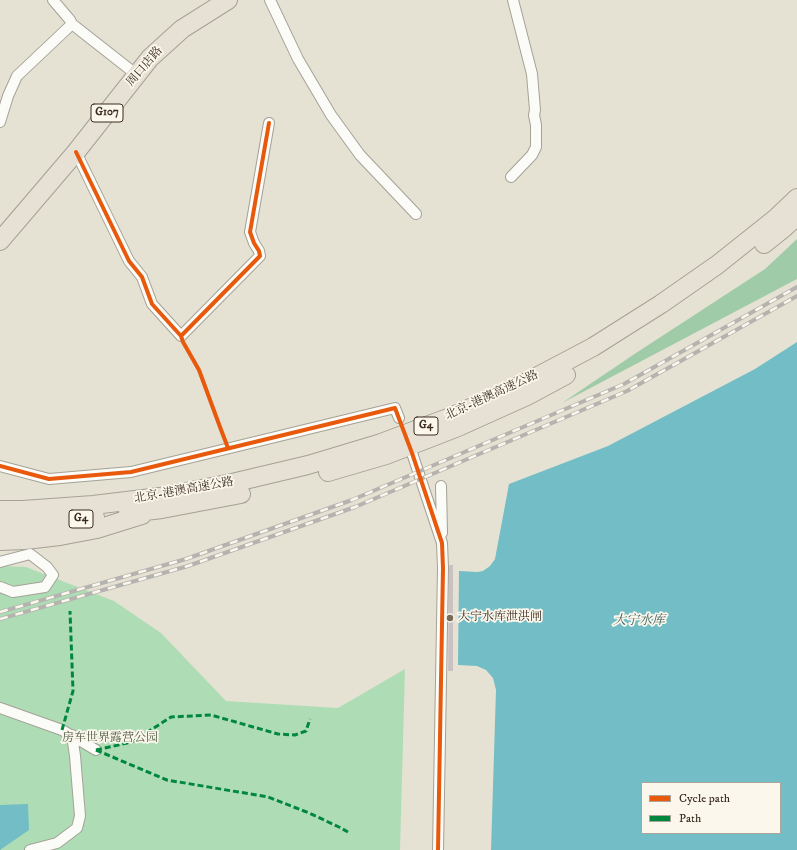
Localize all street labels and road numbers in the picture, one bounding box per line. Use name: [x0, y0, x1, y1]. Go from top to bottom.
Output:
street label: 周口店路: [124, 44, 166, 90]
road number: G107: [91, 104, 123, 122]
street label: 北京-港澳高速公路: [443, 368, 541, 424]
road number: G4: [414, 417, 438, 435]
street label: 北京-港澳高速公路: [133, 475, 235, 507]
road number: G4: [69, 510, 93, 528]

